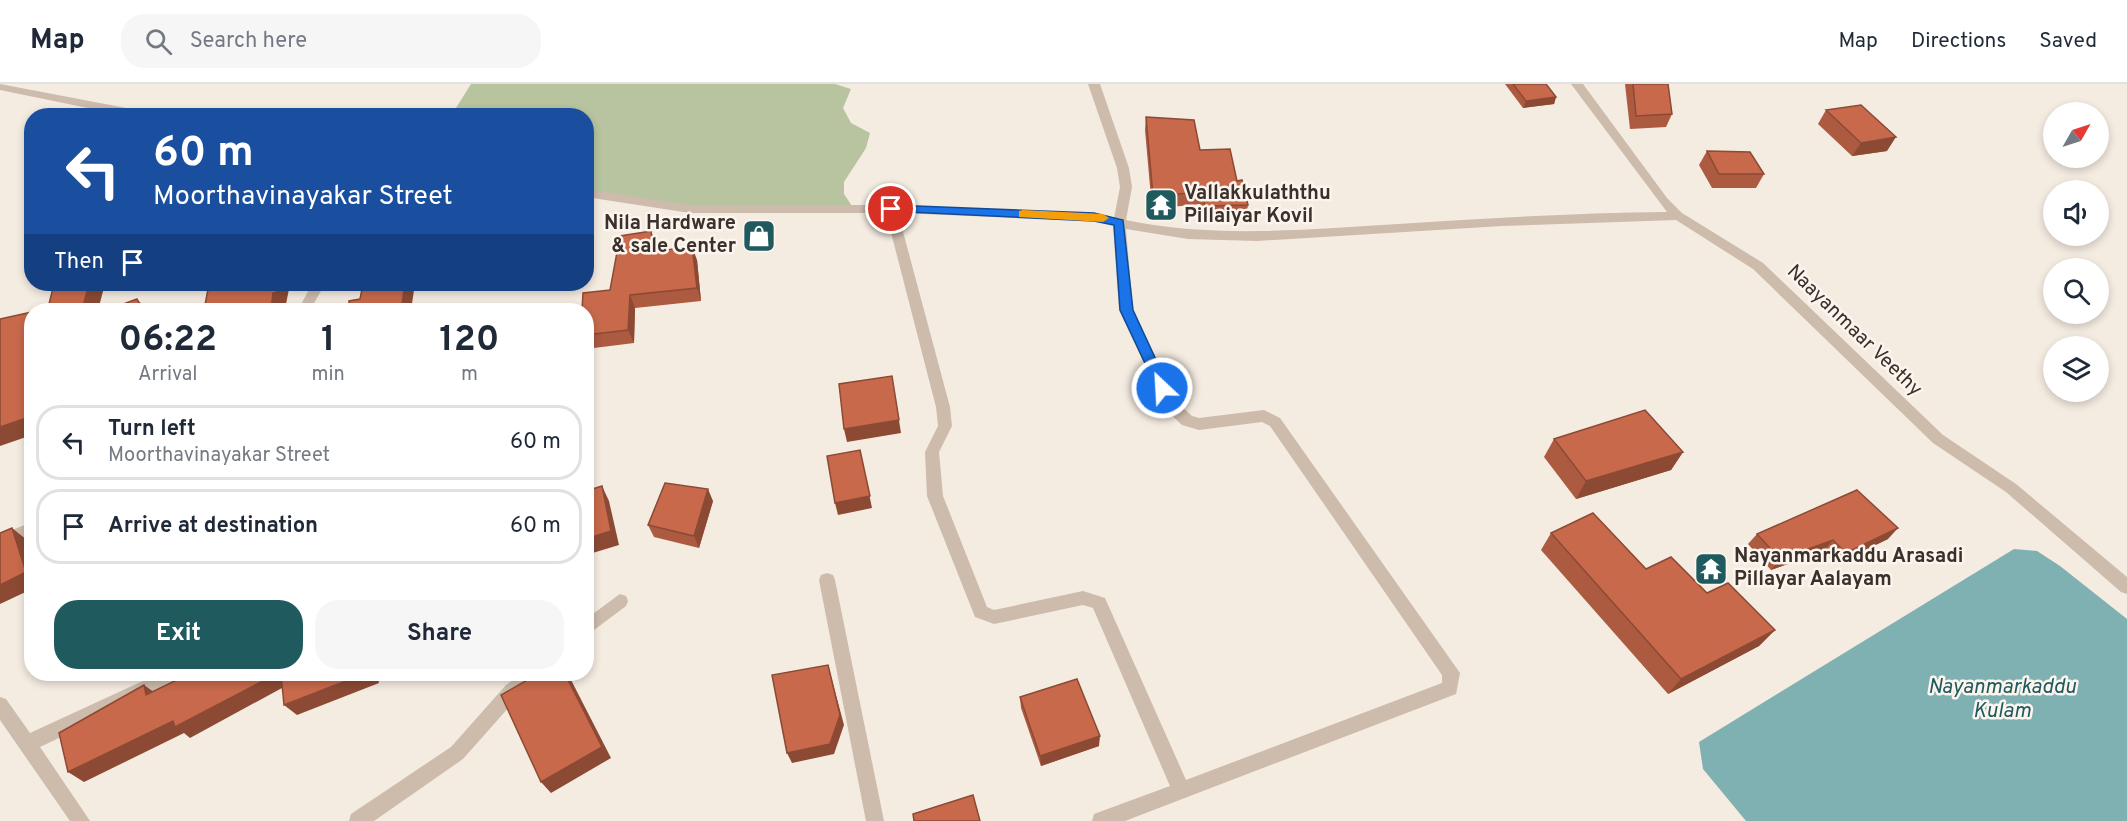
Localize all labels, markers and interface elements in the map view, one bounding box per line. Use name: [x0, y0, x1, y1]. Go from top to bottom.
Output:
search box: [121, 14, 541, 68]
text: Map: [30, 23, 85, 59]
icon: search: [142, 25, 175, 58]
text: Search here: [190, 28, 307, 55]
text: Map: [1838, 28, 1878, 55]
text: Directions: [1911, 28, 2006, 55]
text: Saved: [2039, 28, 2097, 55]
north arrow: [2043, 102, 2109, 168]
map controls: [2043, 102, 2109, 402]
text: 60 m: [153, 128, 254, 181]
icon: left: [54, 132, 132, 210]
text: Moorthavinayakar Street: [153, 180, 453, 214]
button: sound: [2043, 180, 2109, 246]
place label: Vallakkulaththu Pillaiyar Kovil: [1184, 181, 1331, 230]
pin: [865, 183, 916, 234]
temple icon: Vallakkulaththu Pillaiyar Kovil: [1143, 187, 1179, 223]
icon: arrive: [874, 192, 907, 225]
place label: Nila Hardware & sale Center: [604, 211, 737, 260]
shop icon: Nila Hardware & sale Center: [741, 218, 777, 254]
icon: arrive: [116, 246, 149, 279]
text: Then: [54, 249, 104, 276]
button: search: [2043, 258, 2109, 324]
street label: Naayanmaar Veethy: [1781, 259, 1927, 403]
text: 06:22: [119, 318, 217, 364]
text: 1: [321, 318, 335, 364]
text: 120: [439, 318, 499, 364]
button: layers: [2043, 336, 2109, 402]
position arrow: [1130, 356, 1194, 420]
text: Arrival: [138, 362, 198, 388]
text: min: [312, 362, 345, 388]
text: m: [461, 362, 478, 388]
text: Turn left: [108, 416, 196, 443]
icon: left: [57, 426, 90, 459]
text: 60 m: [510, 429, 561, 456]
text: Moorthavinayakar Street: [108, 443, 330, 469]
icon: arrive: [57, 510, 90, 543]
text: Arrive at destination: [108, 513, 318, 540]
text: 60 m: [510, 513, 561, 540]
place label: Nayanmarkaddu Arasadi Pillayar Aalayam: [1734, 544, 1963, 593]
temple icon: Nayanmarkaddu Arasadi Pillayar Aalayam: [1693, 551, 1729, 587]
button: Exit: [54, 600, 303, 669]
button: Share: [315, 600, 564, 669]
water label: Nayanmarkaddu Kulam: [1928, 674, 2077, 725]

